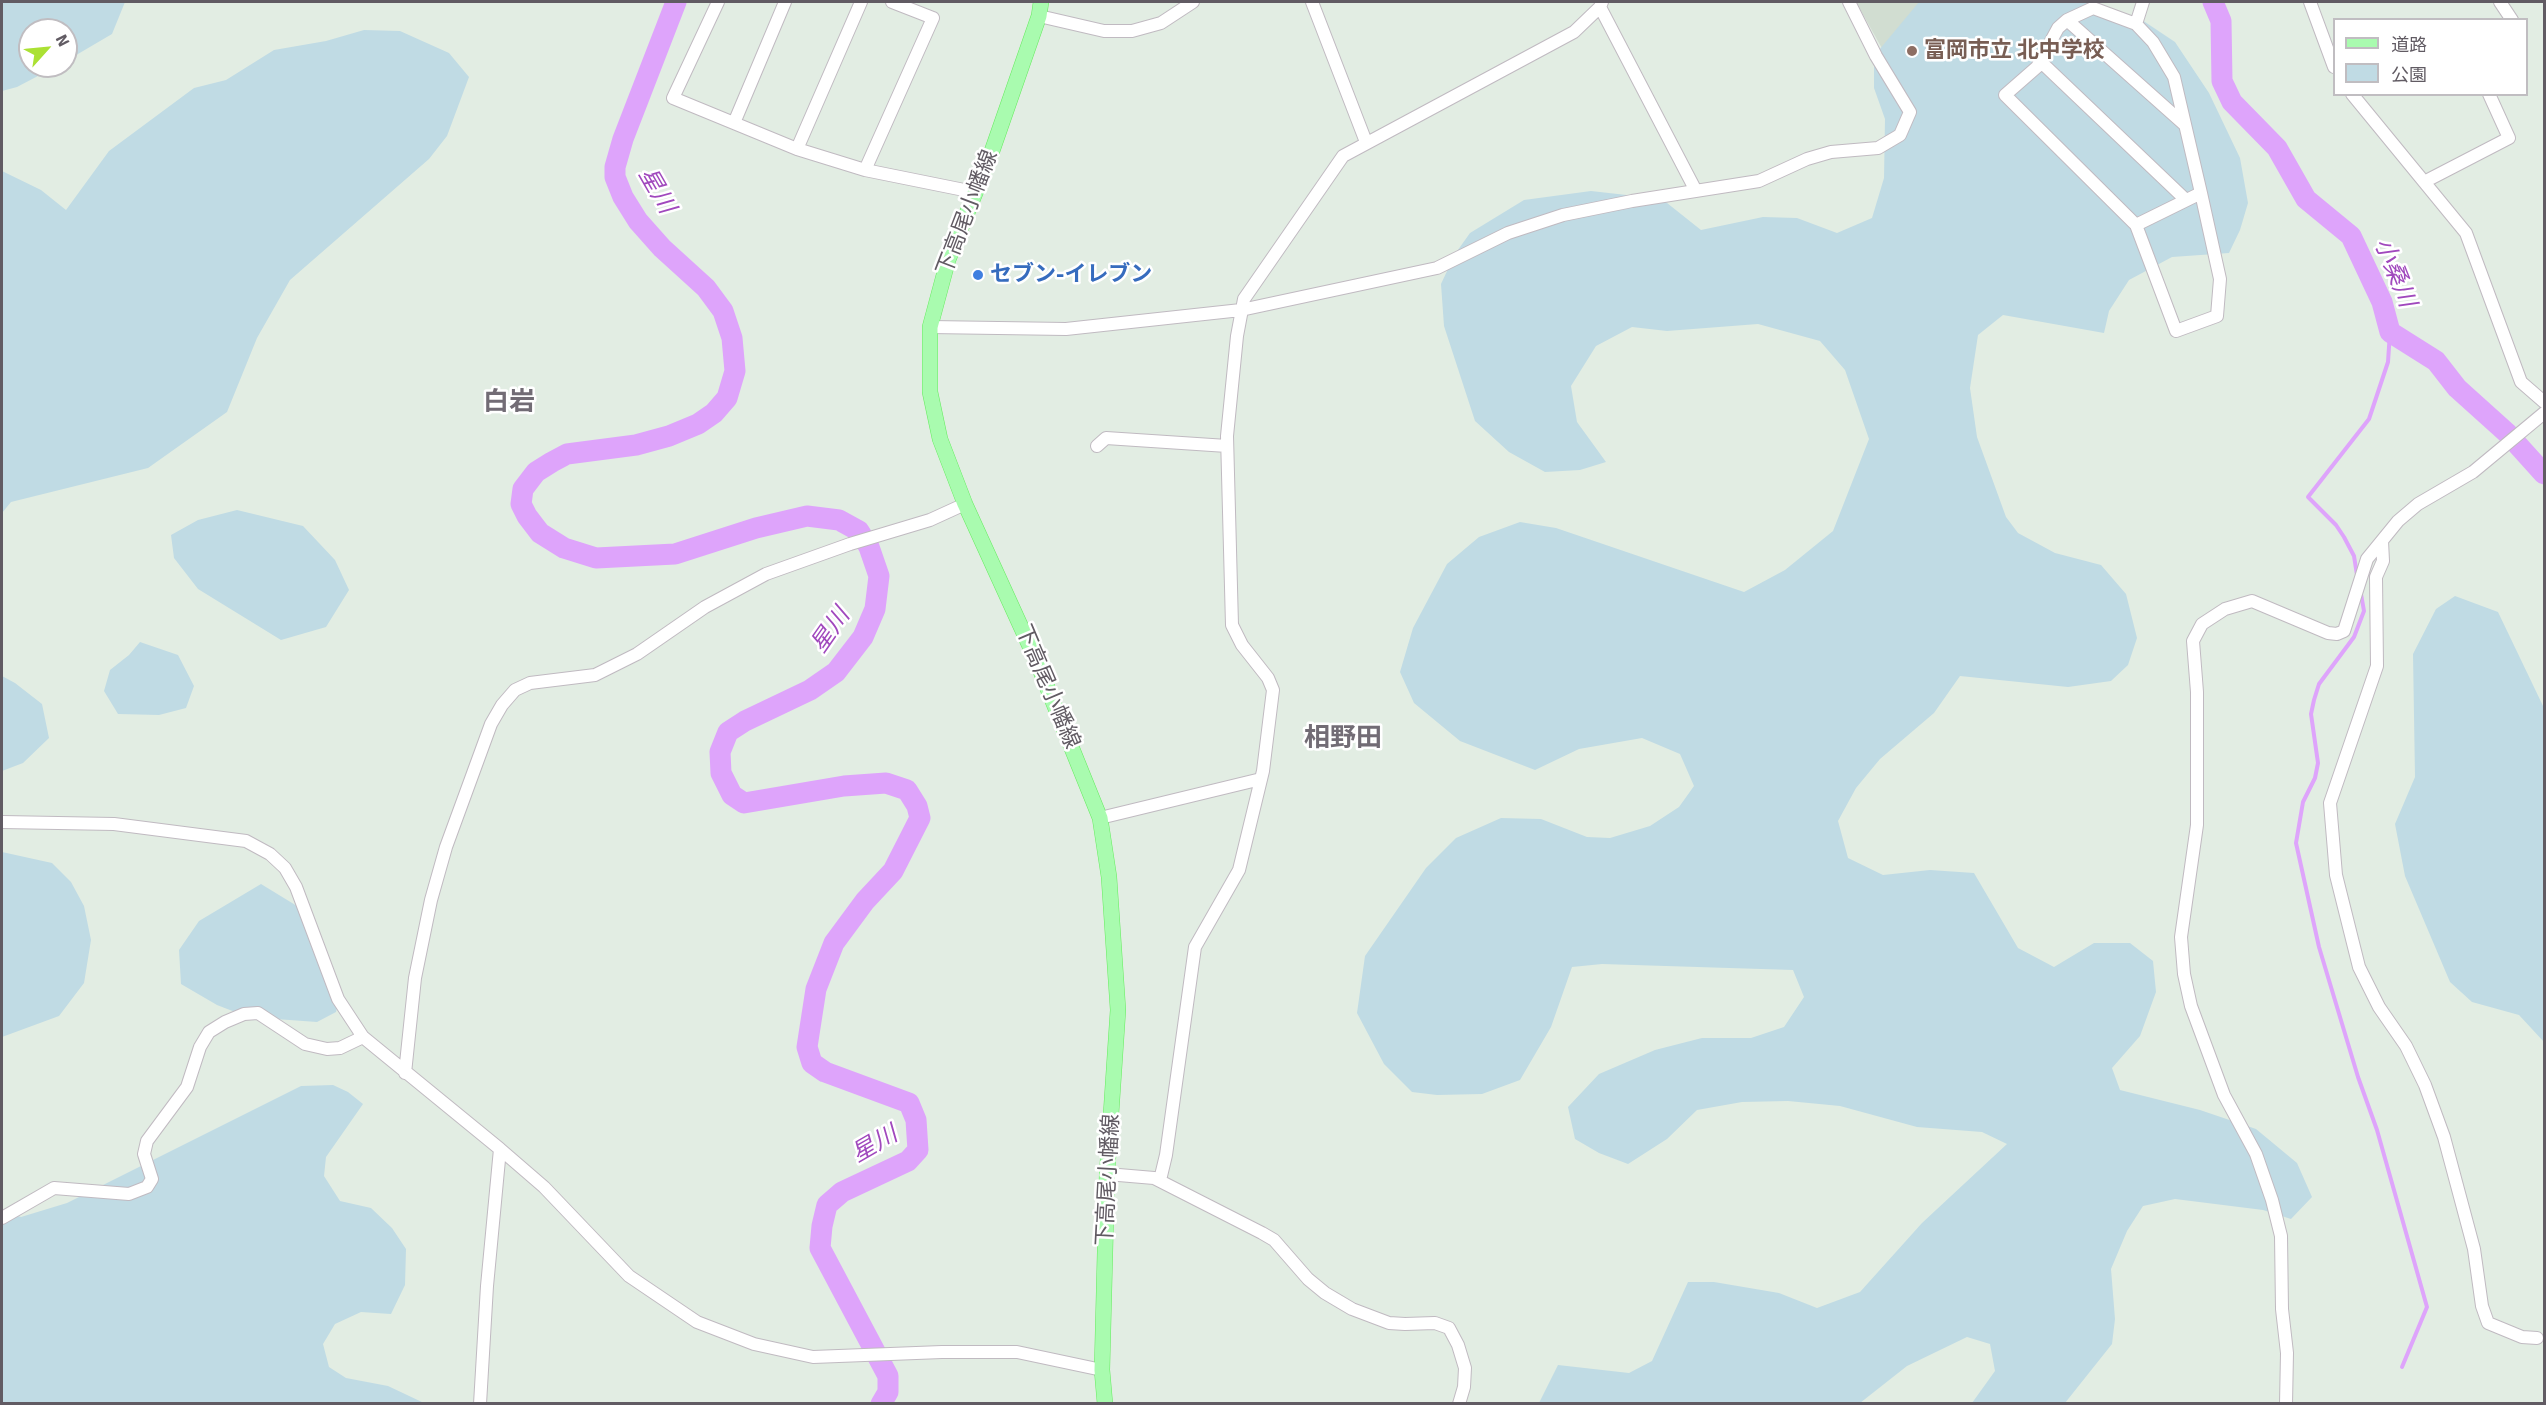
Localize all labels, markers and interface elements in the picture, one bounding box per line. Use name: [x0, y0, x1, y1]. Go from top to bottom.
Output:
north arrow: [18, 18, 78, 78]
legend: [2333, 18, 2528, 96]
text: N: [51, 31, 74, 50]
text: 道路: [2391, 34, 2427, 56]
place label: 富岡市立 北中学校: [1924, 38, 2105, 64]
marker: 富岡市立 北中学校: [1905, 44, 1919, 58]
text: 公園: [2391, 64, 2427, 86]
street label: 下高尾小幡線: [932, 147, 1004, 279]
water label: 星川: [632, 163, 680, 219]
water label: 小桑川: [2367, 234, 2421, 312]
place label: セブン-イレブン: [990, 262, 1152, 288]
marker: セブン-イレブン: [971, 268, 985, 282]
district label: 白岩: [483, 387, 535, 419]
water label: 星川: [805, 603, 857, 659]
street label: 下高尾小幡線: [1009, 621, 1085, 753]
district label: 相野田: [1304, 723, 1382, 755]
street label: 下高尾小幡線: [1092, 1113, 1126, 1247]
water label: 星川: [847, 1121, 903, 1169]

